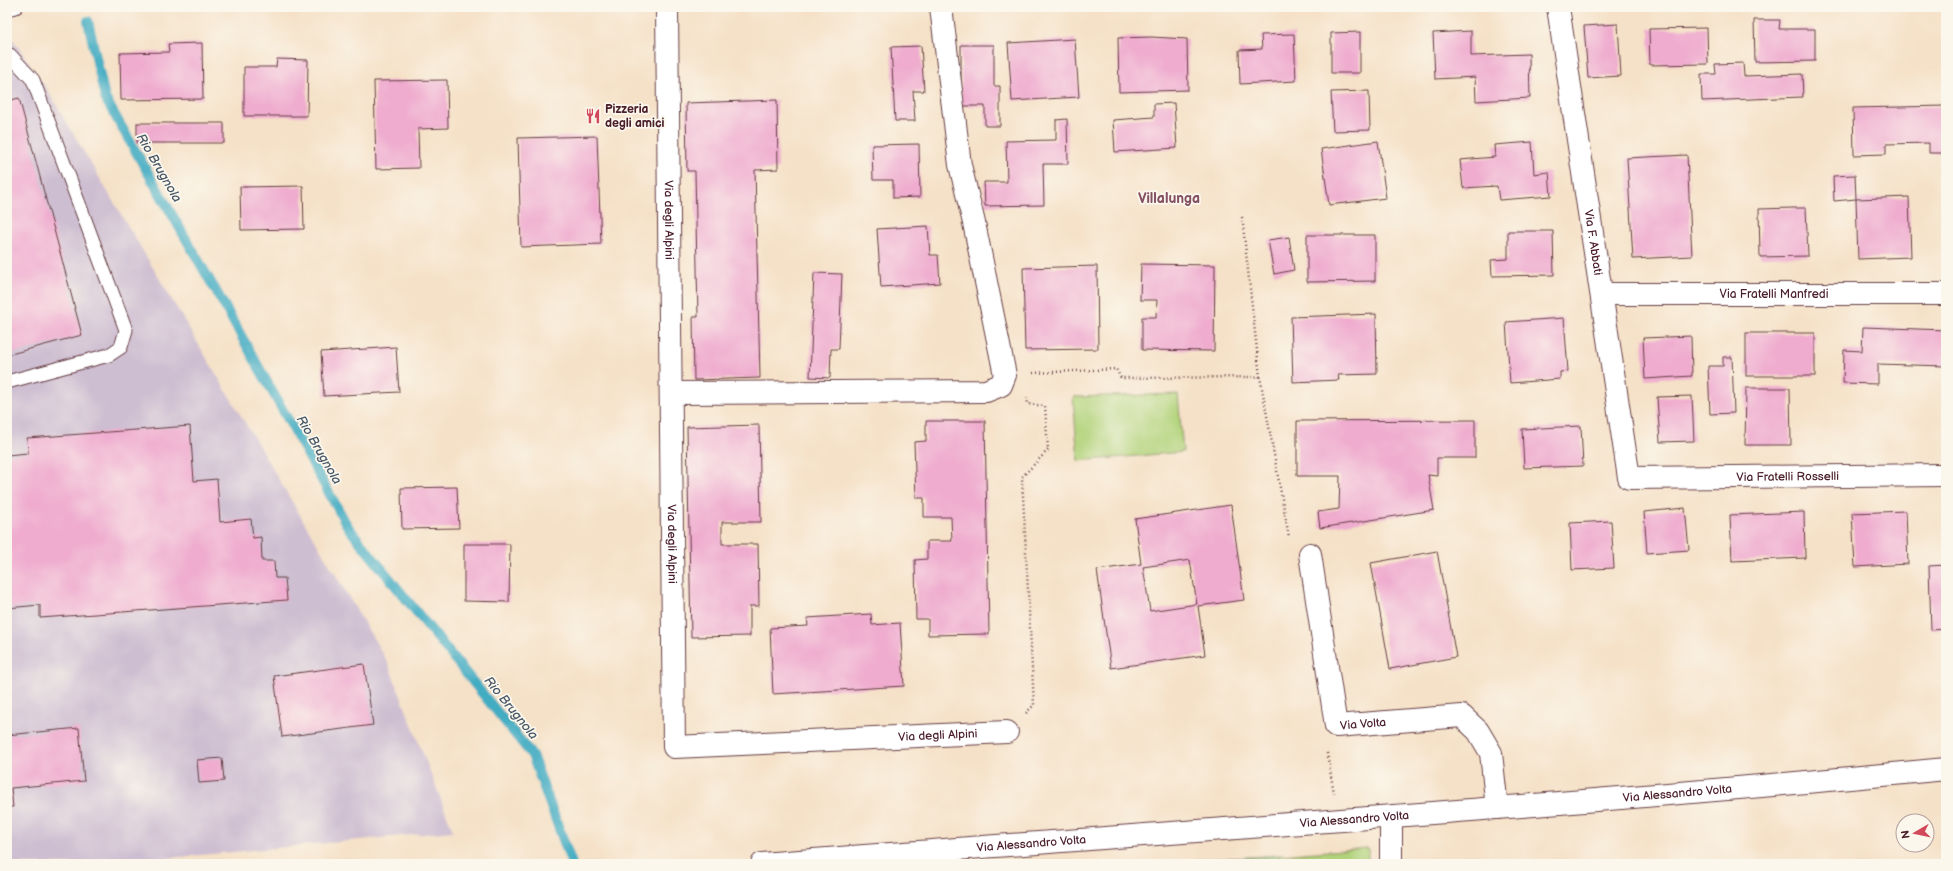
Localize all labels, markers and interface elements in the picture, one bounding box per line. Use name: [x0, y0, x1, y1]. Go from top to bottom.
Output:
place label: Pizzeria degli amici: [605, 102, 665, 131]
restaurant icon: Pizzeria degli amici: [584, 107, 602, 125]
water label: Rio Brugnola: [133, 131, 185, 205]
street label: Via degli Alpini: [661, 180, 677, 260]
district label: Villalunga: [1138, 190, 1200, 207]
street label: Via F. Abbati: [1581, 208, 1606, 276]
street label: Via Fratelli Manfredi: [1720, 287, 1829, 302]
water label: Rio Brugnola: [293, 413, 345, 487]
street label: Via Fratelli Rosselli: [1736, 469, 1839, 484]
street label: Via degli Alpini: [664, 504, 680, 584]
water label: Rio Brugnola: [481, 673, 541, 743]
street label: Via Volta: [1339, 715, 1387, 733]
street label: Via degli Alpini: [898, 726, 978, 744]
street label: Via Alessandro Volta: [1622, 781, 1733, 805]
street label: Via Alessandro Volta: [1299, 807, 1410, 831]
north arrow: [1895, 813, 1935, 853]
text: N: [1899, 829, 1913, 840]
street label: Via Alessandro Volta: [976, 832, 1087, 855]

